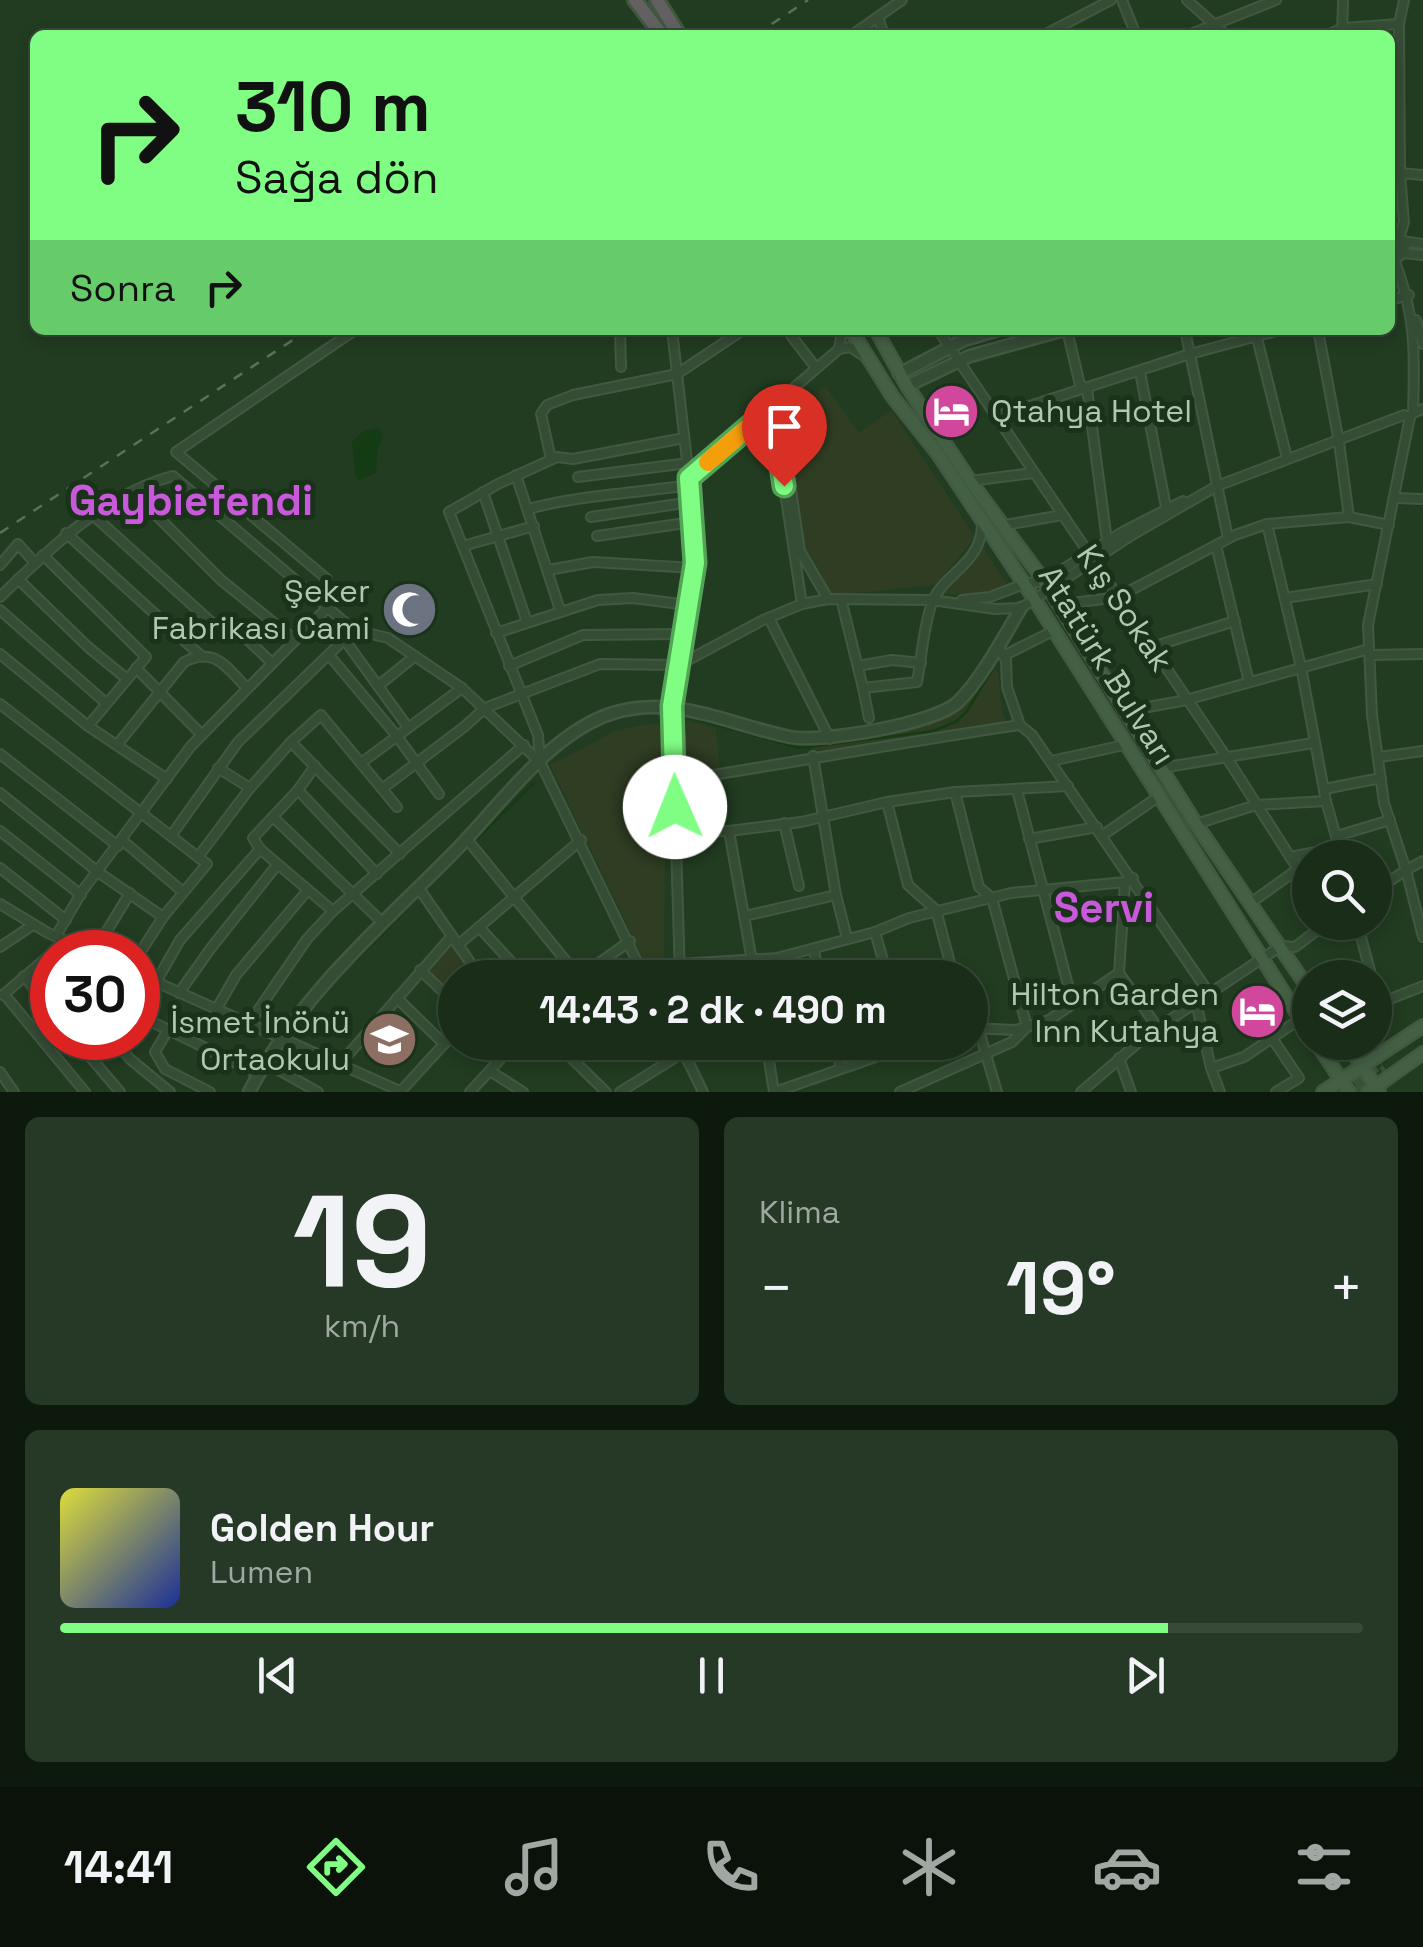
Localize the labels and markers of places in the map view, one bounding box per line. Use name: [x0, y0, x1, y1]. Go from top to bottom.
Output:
hotel icon: Qtahya Hotel: [922, 381, 982, 441]
pin: [742, 384, 827, 487]
place label: Qtahya Hotel: [991, 391, 1192, 431]
place label: Şeker Fabrikası Cami: [152, 571, 370, 648]
mosque icon: Şeker Fabrikası Cami: [379, 579, 439, 639]
place label: Hilton Garden Inn Kutahya: [1010, 974, 1219, 1051]
hotel icon: Hilton Garden Inn Kutahya: [1228, 982, 1288, 1042]
place label: İsmet İnönü Ortaokulu: [170, 1002, 350, 1079]
school or university icon: İsmet İnönü Ortaokulu: [359, 1010, 419, 1070]

